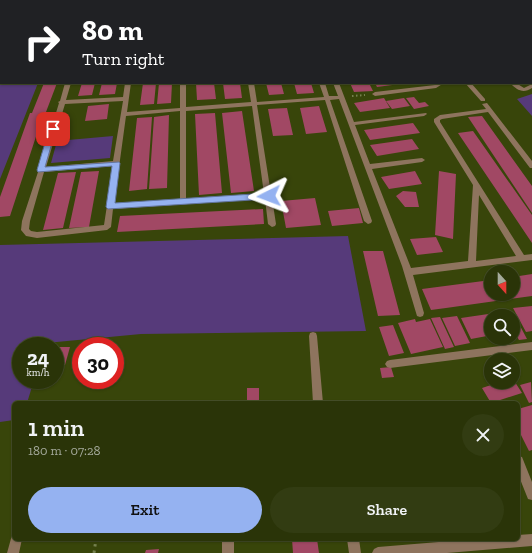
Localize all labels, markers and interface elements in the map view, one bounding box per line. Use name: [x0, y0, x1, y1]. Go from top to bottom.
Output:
text: 80 m: [82, 14, 143, 47]
icon: right: [16, 16, 68, 68]
text: Turn right: [82, 48, 164, 70]
pin: [36, 112, 70, 146]
icon: arrive: [42, 118, 64, 140]
position arrow: [248, 175, 290, 217]
north arrow: [484, 265, 520, 301]
map controls: [484, 265, 520, 389]
button: search: [484, 309, 520, 345]
speed limit sign: 30: [72, 337, 124, 389]
text: 24: [27, 346, 49, 370]
button: layers: [484, 353, 520, 389]
text: km/h: [27, 367, 49, 379]
text: 1 min: [28, 413, 84, 442]
button: close: [462, 414, 504, 456]
text: 180 m · 07:28: [28, 443, 101, 458]
button: Exit: [28, 487, 262, 533]
button: Share: [270, 487, 504, 533]

